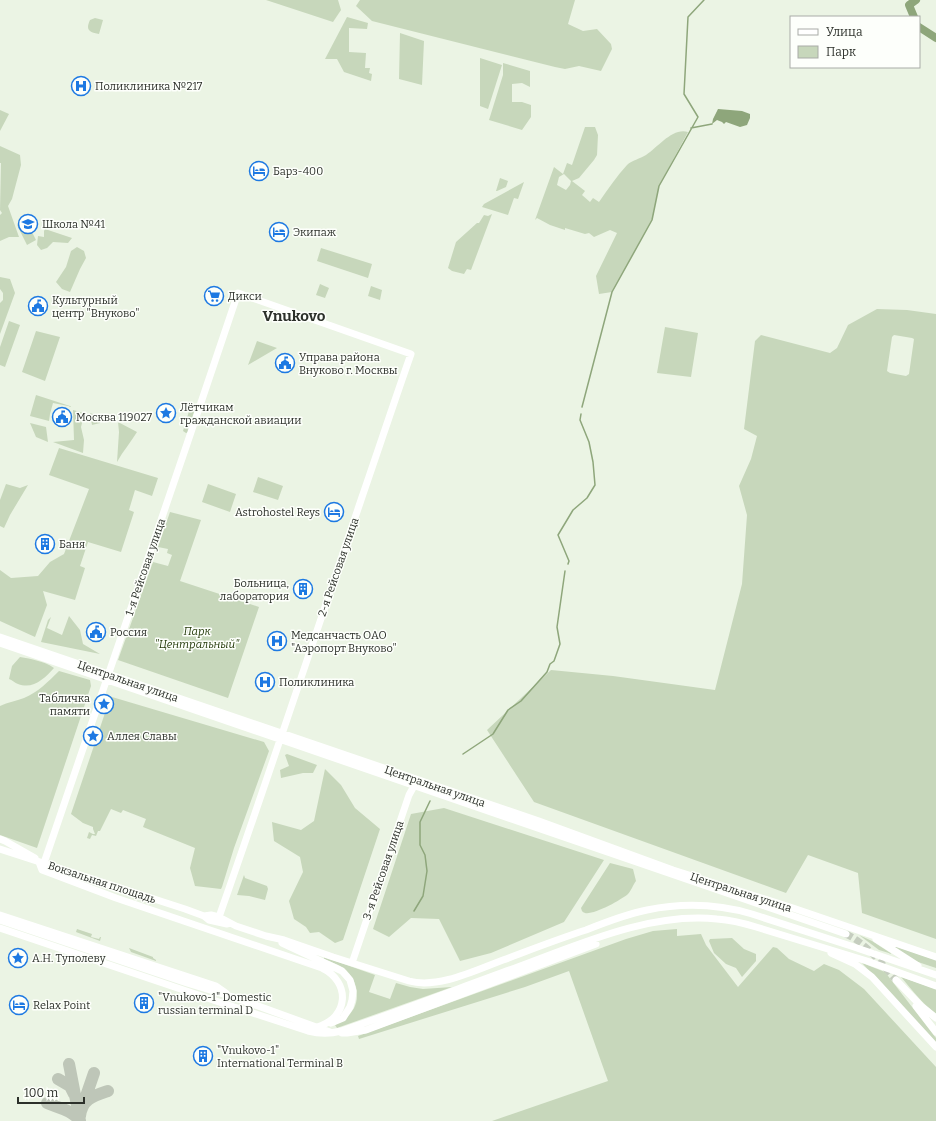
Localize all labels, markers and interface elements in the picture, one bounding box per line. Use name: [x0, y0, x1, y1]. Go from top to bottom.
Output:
legend: [790, 16, 920, 68]
text: Улица: [826, 25, 863, 39]
text: Парк: [826, 45, 856, 59]
hospital icon: Поликлиника №217: [70, 75, 92, 97]
place label: Поликлиника №217: [95, 80, 203, 93]
hotel icon: Барз-400: [248, 160, 270, 182]
place label: Барз-400: [273, 165, 323, 178]
school or university icon: Школа №41: [17, 213, 39, 235]
place label: Школа №41: [42, 218, 106, 231]
hotel icon: Экипаж: [268, 221, 290, 243]
place label: Экипаж: [293, 226, 337, 239]
supermarket icon: Дикси: [203, 285, 225, 307]
place label: Дикси: [228, 290, 262, 303]
place label: Культурный центр "Внуково": [52, 294, 139, 320]
public building icon: Культурный центр "Внуково": [27, 295, 49, 317]
district label: Vnukovo: [263, 307, 326, 325]
place label: Управа района Внуково г. Москвы: [299, 351, 398, 377]
public building icon: Управа района Внуково г. Москвы: [274, 352, 296, 374]
place label: Лётчикам гражданской авиации: [180, 401, 302, 427]
place icon: Лётчикам гражданской авиации: [155, 402, 177, 424]
public building icon: Москва 119027: [51, 406, 73, 428]
place label: Москва 119027: [76, 411, 152, 424]
hotel icon: Astrohostel Reys: [323, 501, 345, 523]
place label: Astrohostel Reys: [235, 506, 320, 519]
street label: 2-я Рейсовая улица: [315, 516, 361, 618]
street label: 1-я Рейсовая улица: [123, 517, 168, 618]
building icon: Баня: [34, 533, 56, 555]
place label: Баня: [59, 538, 85, 551]
place label: Больница, лаборатория: [220, 577, 289, 603]
building icon: Больница, лаборатория: [292, 578, 314, 600]
public building icon: Россия: [85, 621, 107, 643]
park label: Парк "Центральный": [155, 625, 240, 651]
place label: Россия: [110, 626, 147, 639]
place label: Медсанчасть ОАО "Аэропорт Внуково": [291, 629, 397, 655]
hospital icon: Медсанчасть ОАО "Аэропорт Внуково": [266, 630, 288, 652]
street label: Центральная улица: [76, 658, 180, 705]
hospital icon: Поликлиника: [254, 671, 276, 693]
place label: Поликлиника: [279, 676, 354, 689]
place label: Табличка памяти: [39, 692, 90, 718]
place icon: Табличка памяти: [93, 693, 115, 715]
place icon: Аллея Славы: [82, 725, 104, 747]
place label: Аллея Славы: [107, 730, 177, 743]
street label: Центральная улица: [383, 763, 487, 810]
street label: 3-я Рейсовая улица: [360, 819, 407, 921]
street label: Вокзальная площадь: [46, 859, 158, 906]
street label: Центральная улица: [688, 870, 793, 915]
place icon: А.Н. Туполеву: [7, 947, 29, 969]
place label: А.Н. Туполеву: [32, 952, 106, 965]
place label: "Vnukovo-1" Domestic russian terminal D: [158, 991, 272, 1017]
building icon: "Vnukovo-1" Domestic russian terminal D: [133, 992, 155, 1014]
hotel icon: Relax Point: [8, 994, 30, 1016]
place label: Relax Point: [33, 999, 90, 1012]
place label: "Vnukovo-1" International Terminal B: [217, 1044, 343, 1070]
building icon: "Vnukovo-1" International Terminal B: [192, 1045, 214, 1067]
scale bar: [18, 1079, 84, 1105]
text: 100 m: [24, 1086, 59, 1100]

